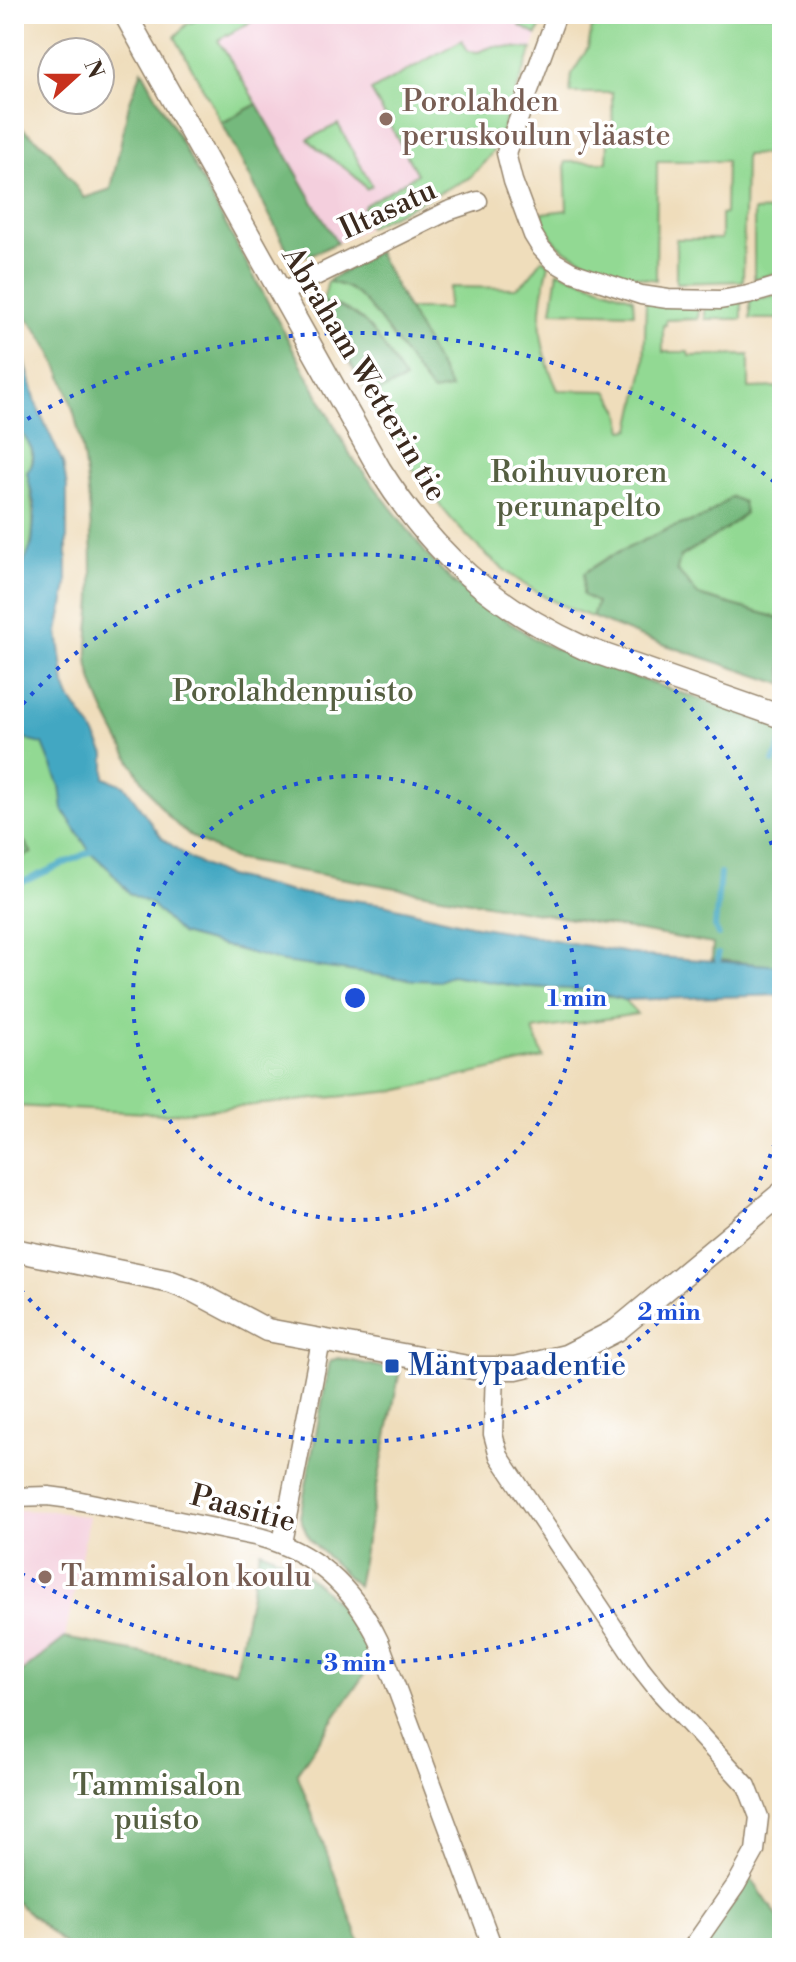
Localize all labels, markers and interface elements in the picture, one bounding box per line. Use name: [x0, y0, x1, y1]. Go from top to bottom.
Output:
north arrow: [36, 36, 116, 116]
text: N: [78, 56, 109, 83]
place label: Porolahden peruskoulun yläaste: [402, 83, 671, 155]
marker: Porolahden peruskoulun yläaste: [377, 110, 395, 128]
street label: Iltasatu: [333, 171, 443, 249]
street label: Abraham Wetterin tie: [272, 239, 455, 508]
park label: Roihuvuoren perunapelto: [491, 454, 668, 526]
park label: Porolahdenpuisto: [172, 673, 414, 711]
centre of rings: [341, 984, 369, 1012]
text: 1 min: [547, 984, 607, 1014]
text: 2 min: [637, 1298, 701, 1328]
place label: Mäntypaadentie: [408, 1347, 626, 1385]
marker: Mäntypaadentie: [383, 1357, 401, 1375]
street label: Paasitie: [186, 1477, 300, 1541]
place label: Tammisalon koulu: [61, 1558, 311, 1596]
marker: Tammisalon koulu: [36, 1568, 54, 1586]
text: 3 min: [324, 1649, 387, 1679]
park label: Tammisalon puisto: [73, 1767, 242, 1839]

